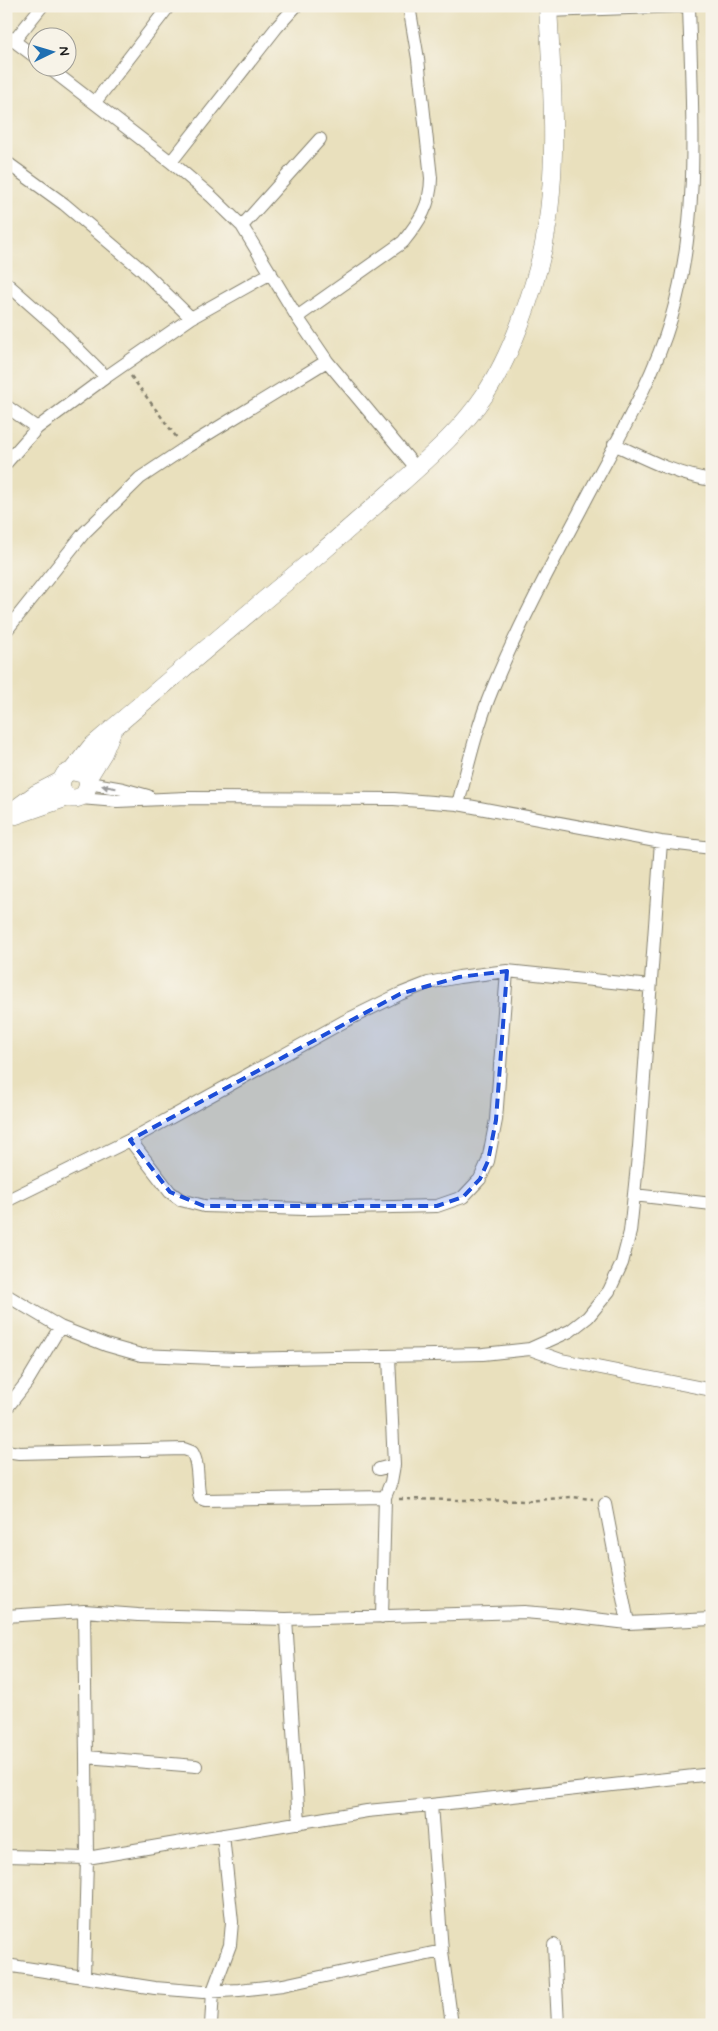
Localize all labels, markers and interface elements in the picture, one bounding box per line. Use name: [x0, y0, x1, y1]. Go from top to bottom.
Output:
north arrow: [28, 28, 78, 78]
text: N: [55, 46, 73, 56]
one-way arrow: [100, 782, 116, 790]

